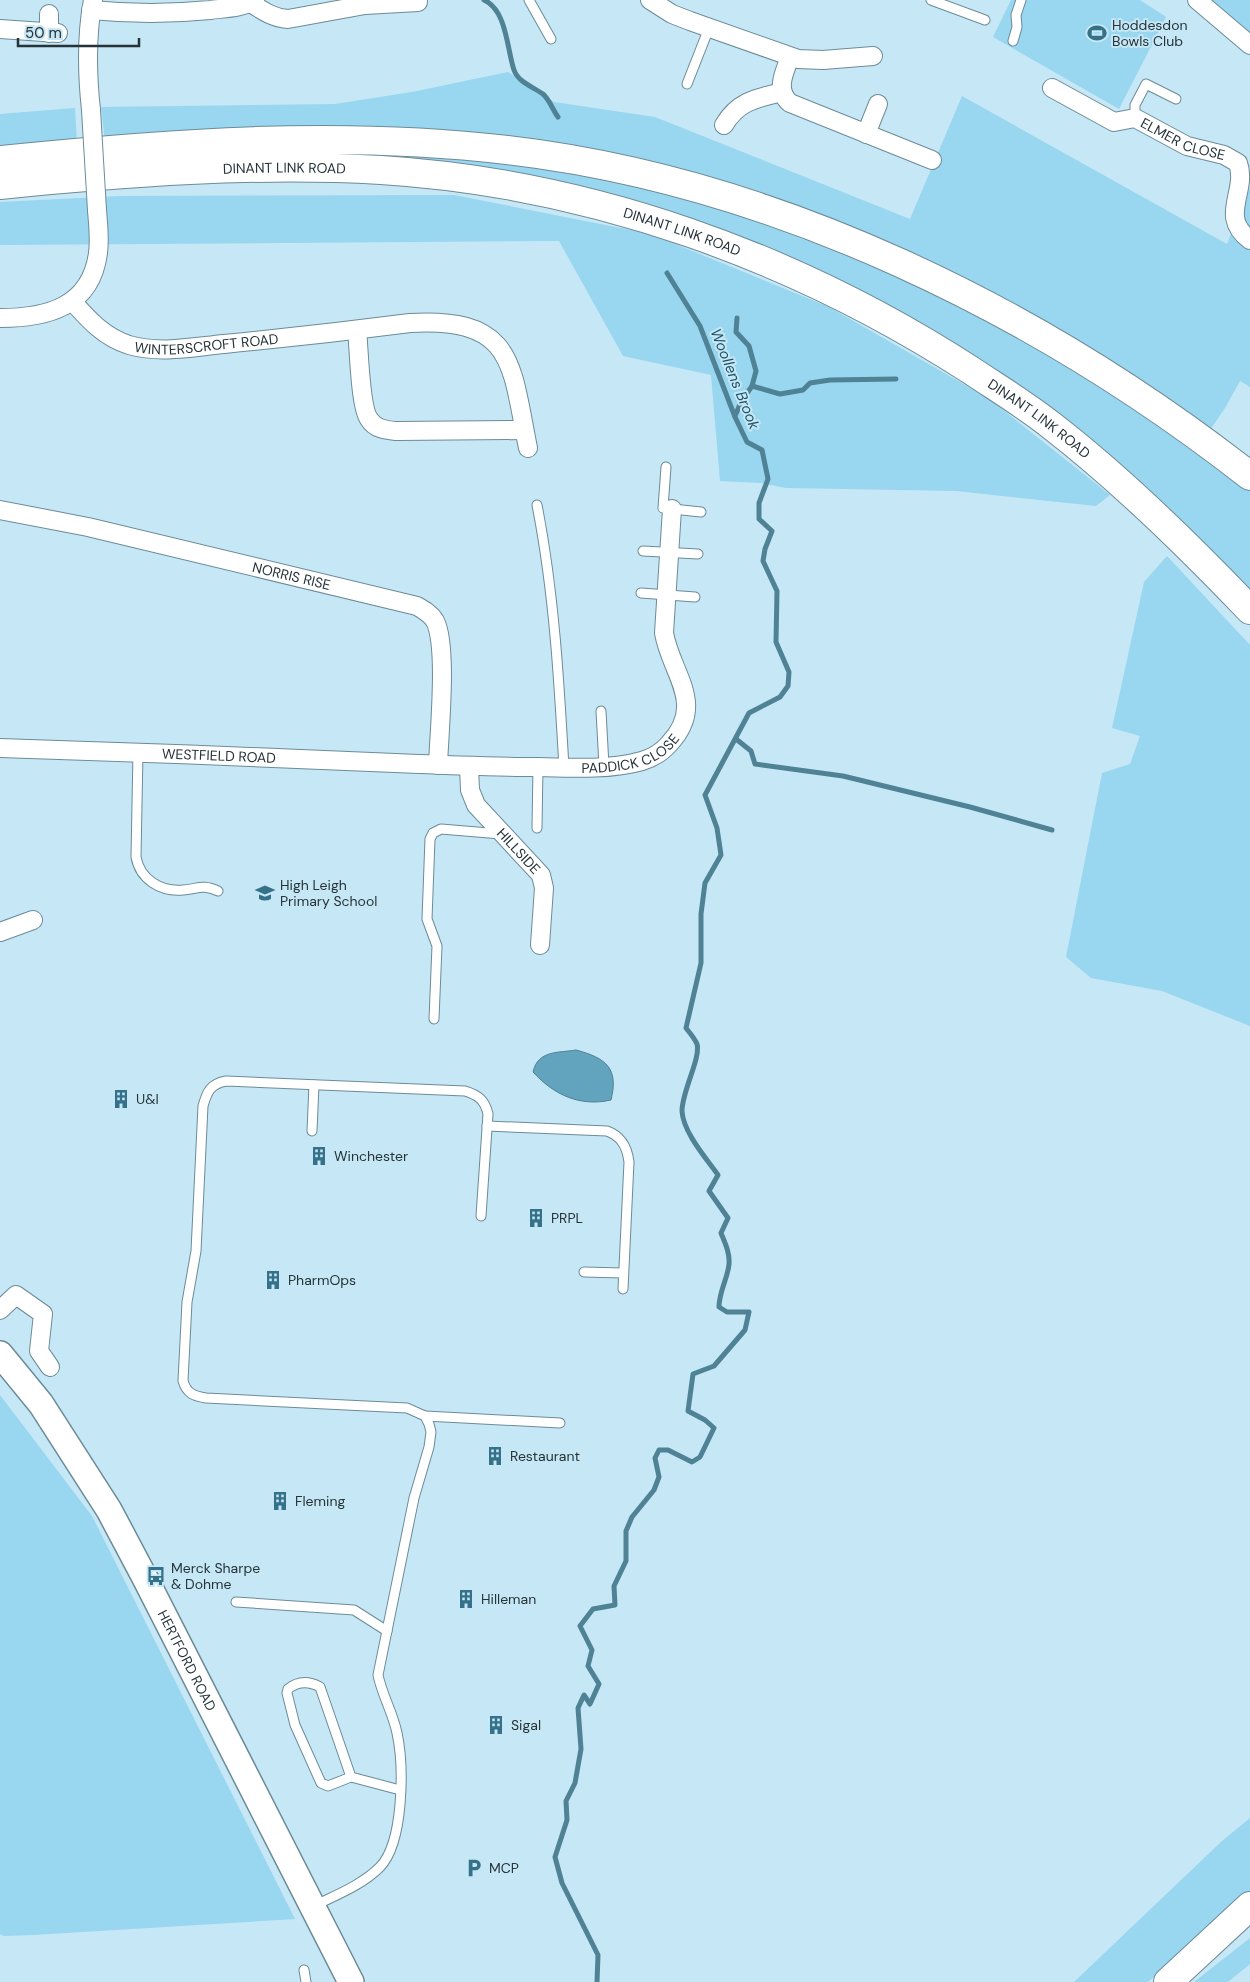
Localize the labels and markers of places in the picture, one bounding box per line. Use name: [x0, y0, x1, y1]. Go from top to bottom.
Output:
place label: Hoddesdon Bowls Club: [1112, 16, 1188, 50]
sports icon: Hoddesdon Bowls Club: [1086, 22, 1108, 44]
place label: High Leigh Primary School: [280, 876, 377, 910]
school or university icon: High Leigh Primary School: [254, 882, 276, 904]
building icon: U&I: [110, 1088, 132, 1110]
place label: U&I: [136, 1090, 159, 1108]
building icon: Winchester: [308, 1145, 330, 1167]
place label: Winchester: [334, 1147, 408, 1165]
building icon: PRPL: [525, 1207, 547, 1229]
place label: PRPL: [551, 1209, 583, 1227]
building icon: PharmOps: [262, 1269, 284, 1291]
place label: PharmOps: [288, 1271, 356, 1289]
building icon: Restaurant: [484, 1445, 506, 1467]
place label: Restaurant: [510, 1447, 580, 1465]
building icon: Fleming: [269, 1490, 291, 1512]
place label: Fleming: [295, 1492, 345, 1510]
place label: Merck Sharpe & Dohme: [171, 1559, 260, 1593]
bus stop icon: Merck Sharpe & Dohme: [145, 1565, 167, 1587]
building icon: Hilleman: [455, 1588, 477, 1610]
place label: Hilleman: [481, 1590, 536, 1608]
building icon: Sigal: [485, 1714, 507, 1736]
place label: Sigal: [511, 1716, 541, 1734]
parking icon: MCP: [463, 1857, 485, 1879]
place label: MCP: [489, 1859, 519, 1877]

